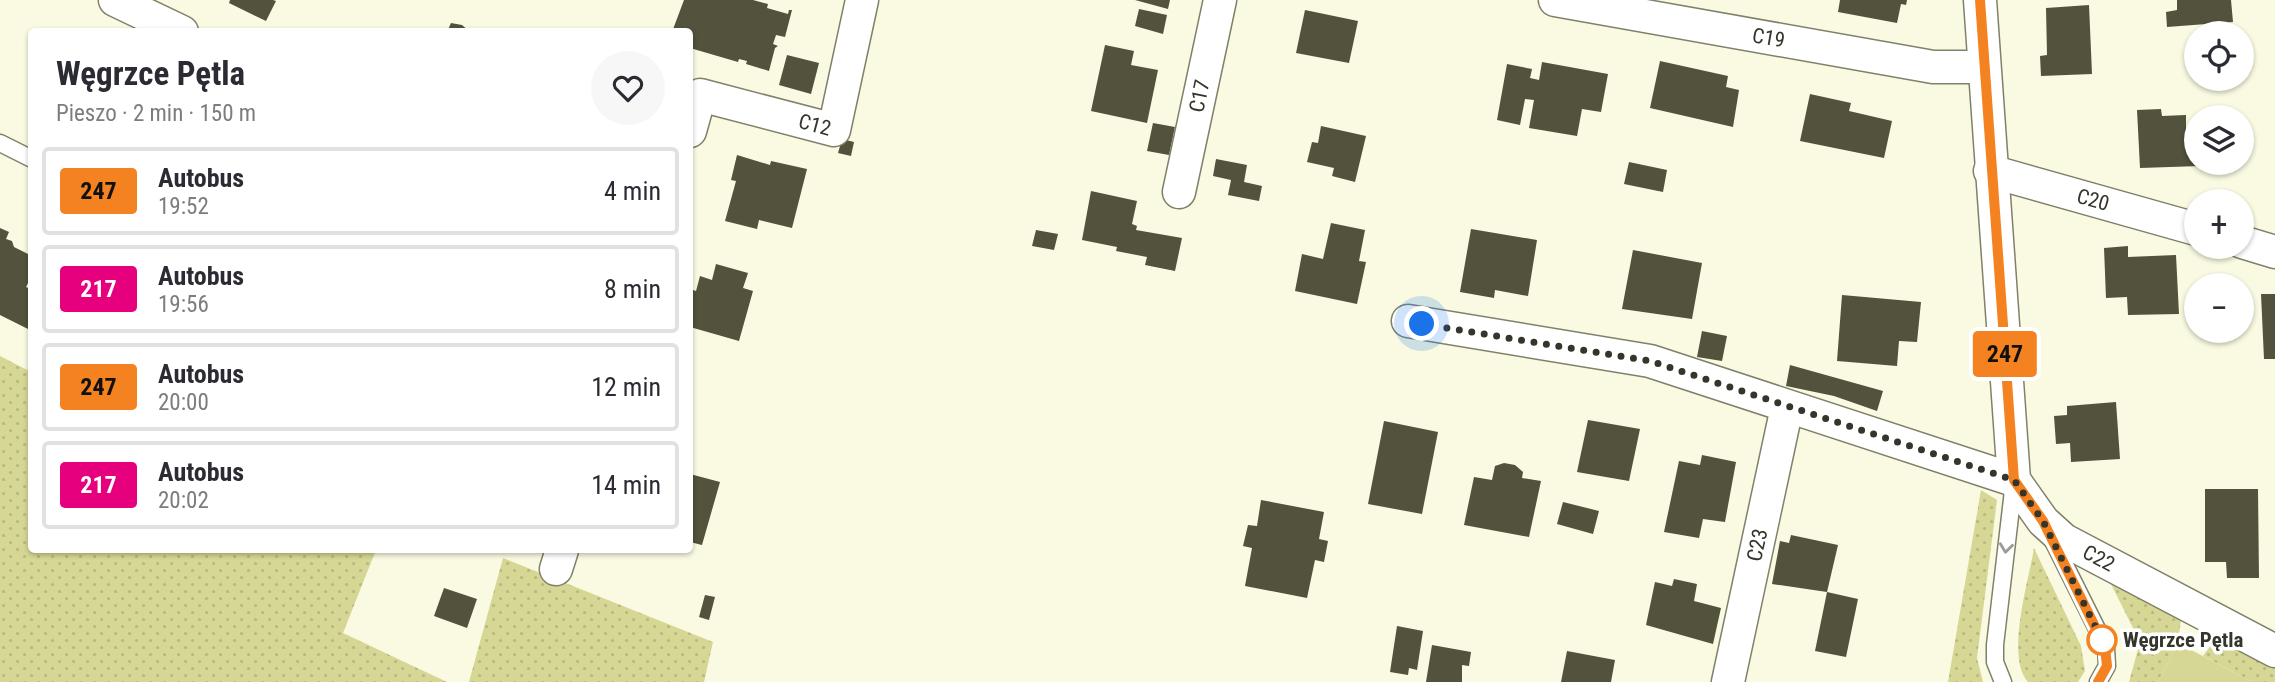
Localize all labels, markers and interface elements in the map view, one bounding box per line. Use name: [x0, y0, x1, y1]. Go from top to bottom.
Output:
map controls: [2184, 21, 2254, 343]
button: locate: [2184, 21, 2254, 91]
street label: C19: [1750, 23, 1787, 53]
button: heart: [591, 51, 665, 125]
text: Węgrzce Pętla: [56, 54, 245, 93]
street label: C17: [1184, 78, 1215, 115]
text: Pieszo · 2 min · 150 m: [56, 100, 256, 127]
button: layers: [2184, 105, 2254, 175]
street label: C12: [796, 109, 834, 141]
text: Autobus: [158, 163, 244, 193]
text: 4 min: [604, 176, 661, 206]
text: 247: [80, 177, 117, 205]
street label: C20: [2074, 184, 2112, 216]
button: +: [2184, 189, 2254, 259]
text: 19:52: [158, 193, 209, 220]
text: Autobus: [158, 261, 244, 291]
button: −: [2184, 273, 2254, 343]
text: 8 min: [604, 274, 661, 304]
text: 217: [80, 275, 117, 303]
text: 19:56: [158, 291, 209, 318]
your location: [1404, 306, 1439, 341]
line badge: 247: [1965, 331, 2045, 377]
text: 247: [1987, 340, 2023, 368]
text: Autobus: [158, 359, 244, 389]
text: 12 min: [591, 372, 661, 402]
text: 247: [80, 373, 117, 401]
text: 20:00: [158, 389, 209, 416]
text: Autobus: [158, 457, 244, 487]
text: 14 min: [591, 470, 661, 500]
text: 217: [80, 471, 117, 499]
text: 20:02: [158, 487, 209, 514]
street label: C23: [1742, 527, 1773, 564]
street label: C22: [2079, 540, 2119, 576]
one-way arrow: [1999, 542, 2014, 554]
marker: Węgrzce Pętla: [2087, 625, 2117, 655]
place label: Węgrzce Pętla: [2123, 628, 2243, 652]

